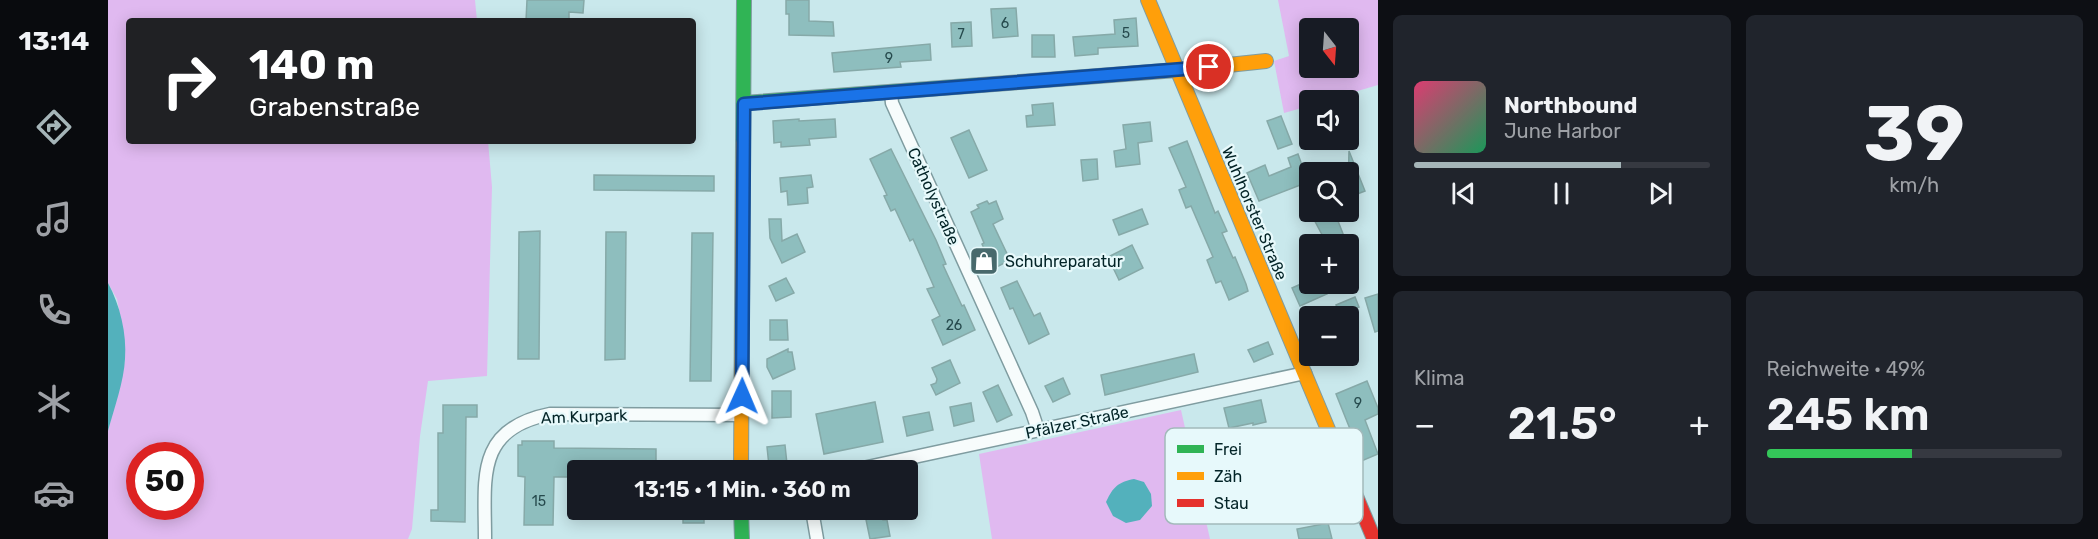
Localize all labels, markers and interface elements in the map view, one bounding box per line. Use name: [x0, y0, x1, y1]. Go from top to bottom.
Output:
house number: 6: [1001, 15, 1009, 32]
north arrow: [1299, 18, 1359, 78]
map controls: [1299, 18, 1359, 366]
text: 13:14: [19, 25, 89, 57]
house number: 5: [1122, 25, 1130, 42]
house number: 7: [957, 26, 965, 43]
text: 140 m: [249, 40, 375, 90]
pin: [1183, 41, 1234, 92]
icon: right: [150, 42, 228, 120]
house number: 9: [885, 50, 893, 67]
icon: arrive: [1192, 50, 1225, 83]
text: 39: [1864, 87, 1965, 180]
button: sound: [1299, 90, 1359, 150]
text: Grabenstraße: [249, 91, 420, 123]
text: Northbound: [1504, 92, 1637, 119]
icon: directions: [33, 106, 75, 148]
text: June Harbor: [1504, 119, 1621, 143]
street label: Wuhlhorster Straße: [1218, 144, 1291, 283]
street label: Catholystraße: [904, 145, 964, 248]
button: search: [1299, 162, 1359, 222]
text: km/h: [1889, 173, 1939, 197]
icon: previous: [1447, 177, 1480, 210]
icon: pause: [1545, 177, 1578, 210]
icon: next: [1644, 177, 1677, 210]
icon: music: [33, 198, 75, 240]
button: +: [1299, 234, 1359, 294]
shop icon: Schuhreparatur: [968, 245, 1000, 277]
place label: Schuhreparatur: [1005, 252, 1123, 271]
icon: phone: [33, 289, 75, 331]
button: −: [1299, 306, 1359, 366]
house number: 26: [946, 317, 962, 334]
text: Reichweite · 49%: [1767, 357, 1925, 381]
position arrow: [710, 364, 774, 428]
text: Klima: [1414, 366, 1465, 390]
icon: climate: [33, 381, 75, 423]
text: 245 km: [1767, 388, 1930, 441]
house number: 9: [1354, 395, 1362, 412]
text: 21.5°: [1508, 397, 1617, 450]
street label: Pfälzer Straße: [1024, 402, 1130, 443]
street label: Am Kurpark: [540, 405, 628, 428]
text: −: [1414, 405, 1435, 444]
text: +: [1689, 405, 1710, 444]
legend: [1165, 428, 1363, 524]
text: Frei: [1214, 440, 1242, 459]
speed limit sign: 50: [126, 442, 204, 520]
text: Zäh: [1214, 467, 1242, 486]
icon: car: [33, 472, 75, 514]
text: 13:15 · 1 Min. · 360 m: [634, 476, 851, 503]
house number: 15: [532, 493, 546, 510]
text: Stau: [1214, 494, 1249, 513]

